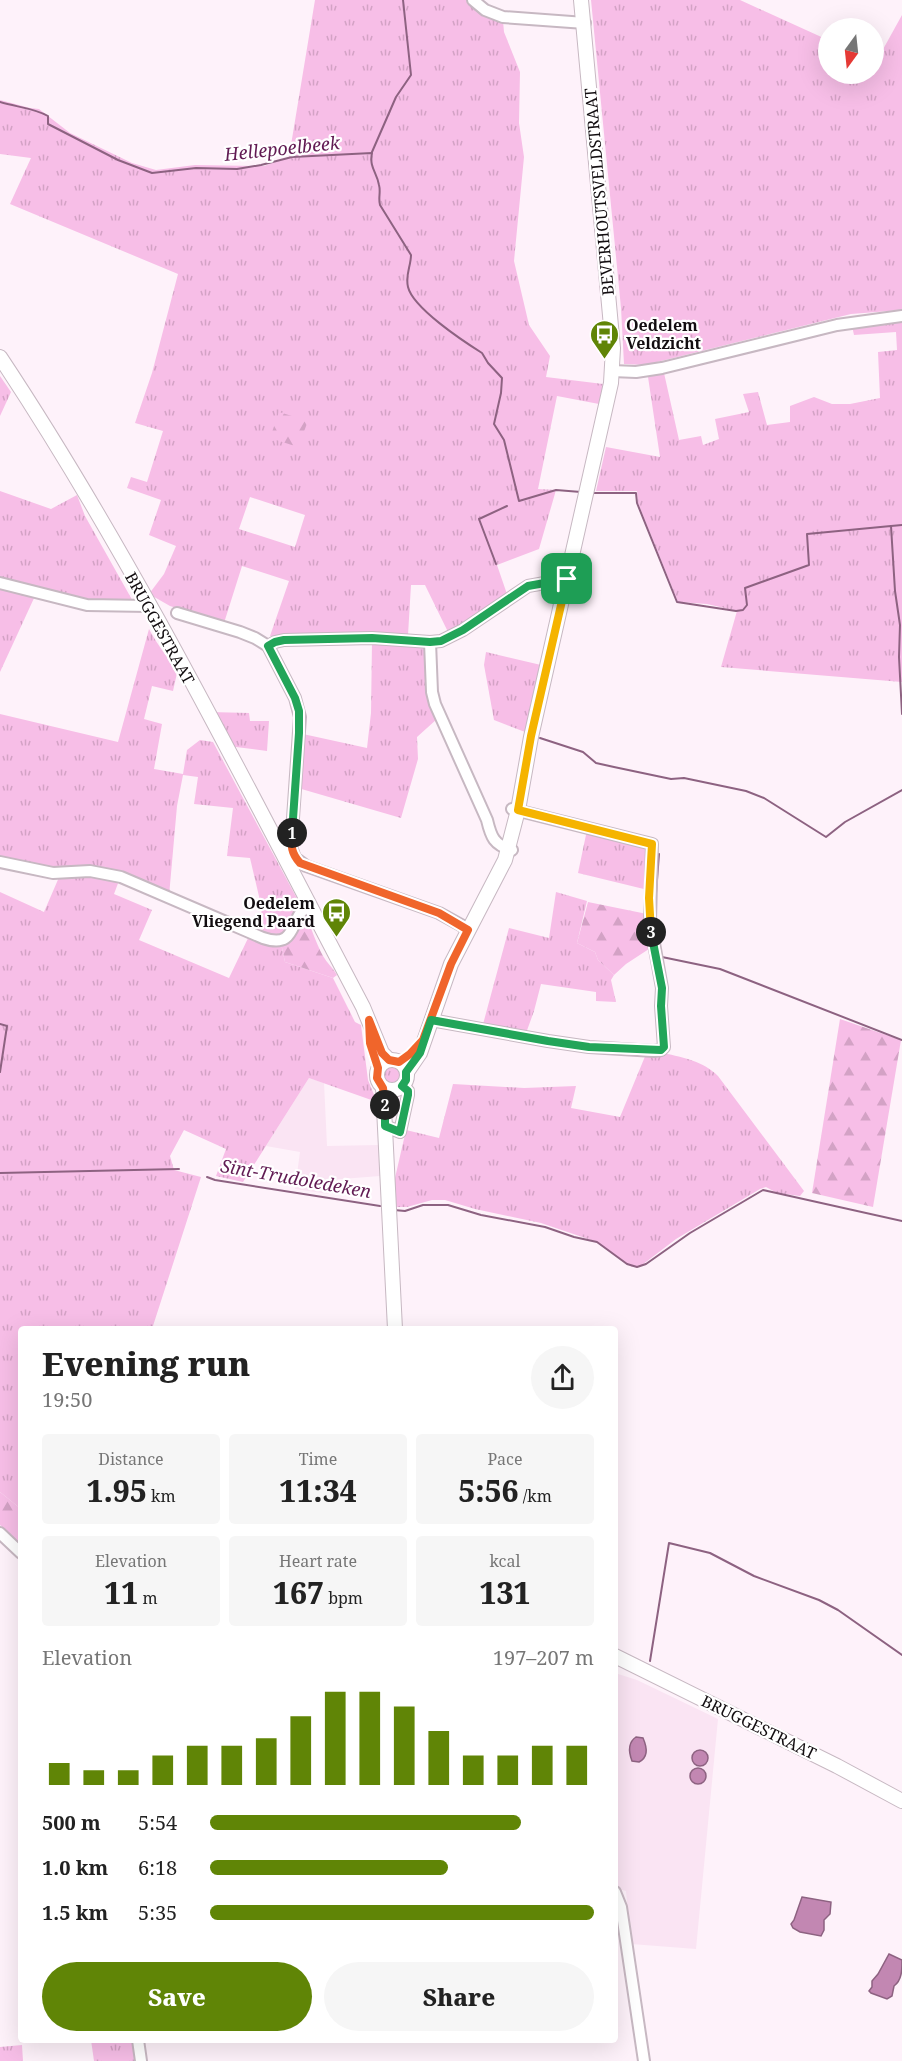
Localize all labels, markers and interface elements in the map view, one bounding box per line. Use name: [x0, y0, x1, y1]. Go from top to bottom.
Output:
north arrow: [818, 18, 884, 84]
map controls: [818, 18, 884, 84]
street label: BEVERHOUTSVELDSTRAAT: [579, 87, 619, 297]
water label: Hellepoelbeek: [222, 130, 342, 166]
place label: Oedelem Veldzicht: [626, 314, 702, 354]
bus stop icon: Oedelem Veldzicht: [589, 318, 621, 360]
pin: [541, 553, 592, 604]
icon: arrive: [550, 562, 583, 595]
street label: BRUGGESTRAAT: [120, 568, 200, 688]
pin: 1: [277, 818, 307, 848]
text: 1: [287, 822, 297, 844]
place label: Oedelem Vliegend Paard: [192, 892, 316, 932]
bus stop icon: Oedelem Vliegend Paard: [320, 896, 352, 938]
pin: 3: [636, 917, 666, 947]
text: 3: [646, 921, 656, 943]
pin: 2: [370, 1090, 400, 1120]
text: 2: [380, 1094, 390, 1116]
water label: Sint-Trudoledeken: [219, 1153, 373, 1203]
text: Evening run: [42, 1341, 250, 1386]
button: share: [531, 1346, 594, 1409]
text: 19:50: [42, 1386, 92, 1413]
text: Distance: [98, 1448, 164, 1470]
text: Time: [299, 1448, 337, 1470]
text: Pace: [487, 1448, 523, 1470]
text: 1.95: [86, 1470, 147, 1511]
text: 11:34: [279, 1470, 357, 1511]
text: 5:56: [458, 1470, 519, 1511]
text: km: [147, 1485, 176, 1507]
text: /km: [519, 1485, 552, 1507]
text: Elevation: [95, 1550, 167, 1572]
text: Heart rate: [279, 1550, 357, 1572]
text: kcal: [490, 1550, 520, 1572]
text: 11: [104, 1572, 138, 1613]
text: 167: [273, 1572, 324, 1613]
text: 131: [479, 1572, 531, 1613]
text: m: [138, 1587, 158, 1609]
text: bpm: [324, 1587, 363, 1609]
text: Elevation: [42, 1644, 132, 1671]
text: 197–207 m: [493, 1644, 594, 1671]
street label: BRUGGESTRAAT: [698, 1690, 820, 1764]
text: 500 m: [42, 1809, 101, 1836]
text: 5:54: [138, 1809, 177, 1836]
text: 1.0 km: [42, 1854, 108, 1881]
text: 6:18: [138, 1854, 177, 1881]
text: 1.5 km: [42, 1899, 108, 1926]
text: 5:35: [138, 1899, 177, 1926]
button: Save: [42, 1962, 312, 2031]
button: Share: [324, 1962, 594, 2031]

